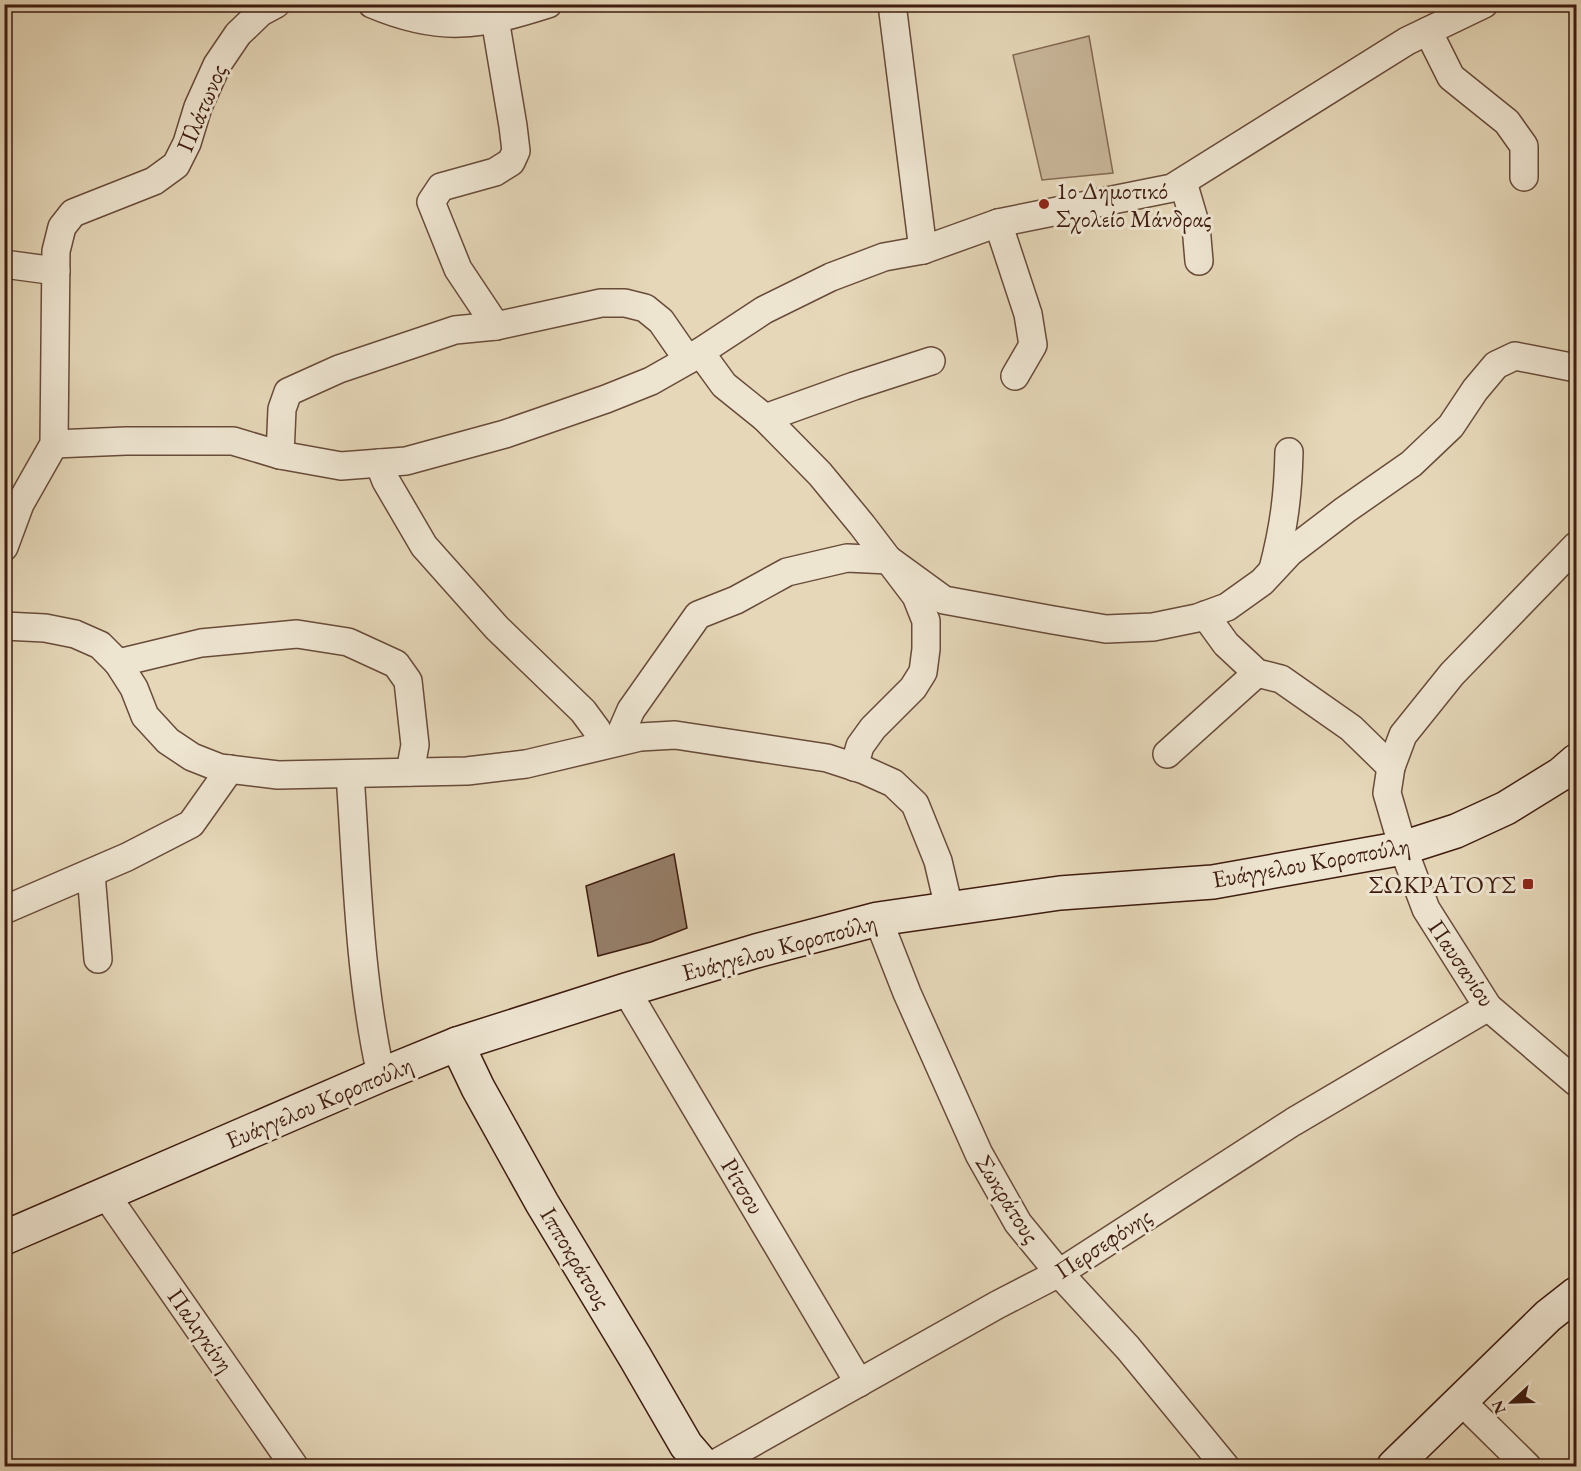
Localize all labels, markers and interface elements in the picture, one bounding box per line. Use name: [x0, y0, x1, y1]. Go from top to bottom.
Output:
street label: Πλάτωνος: [169, 59, 233, 157]
place label: 1ο Δημοτικό Σχολείο Μάνδρας: [1056, 175, 1212, 234]
marker: 1ο Δημοτικό Σχολείο Μάνδρας: [1037, 197, 1051, 211]
street label: Ευάγγελου Κοροπούλη: [1210, 829, 1412, 895]
place label: ΣΩΚΡΑΤΟΥΣ: [1369, 869, 1517, 900]
marker: ΣΩΚΡΑΤΟΥΣ: [1521, 877, 1535, 891]
street label: Ευάγγελου Κοροπούλη: [678, 906, 880, 988]
street label: Παυσανίου: [1421, 913, 1503, 1013]
street label: Ευάγγελου Κοροπούλη: [221, 1049, 417, 1155]
street label: Σωκράτους: [969, 1149, 1047, 1249]
street label: Ρίτσου: [714, 1152, 772, 1220]
street label: Περσεφόνης: [1049, 1200, 1157, 1286]
street label: Ιπποκράτους: [534, 1201, 618, 1315]
street label: Παλιγκίνη: [161, 1282, 241, 1378]
north arrow: [1482, 1372, 1542, 1432]
text: N: [1486, 1397, 1511, 1417]

